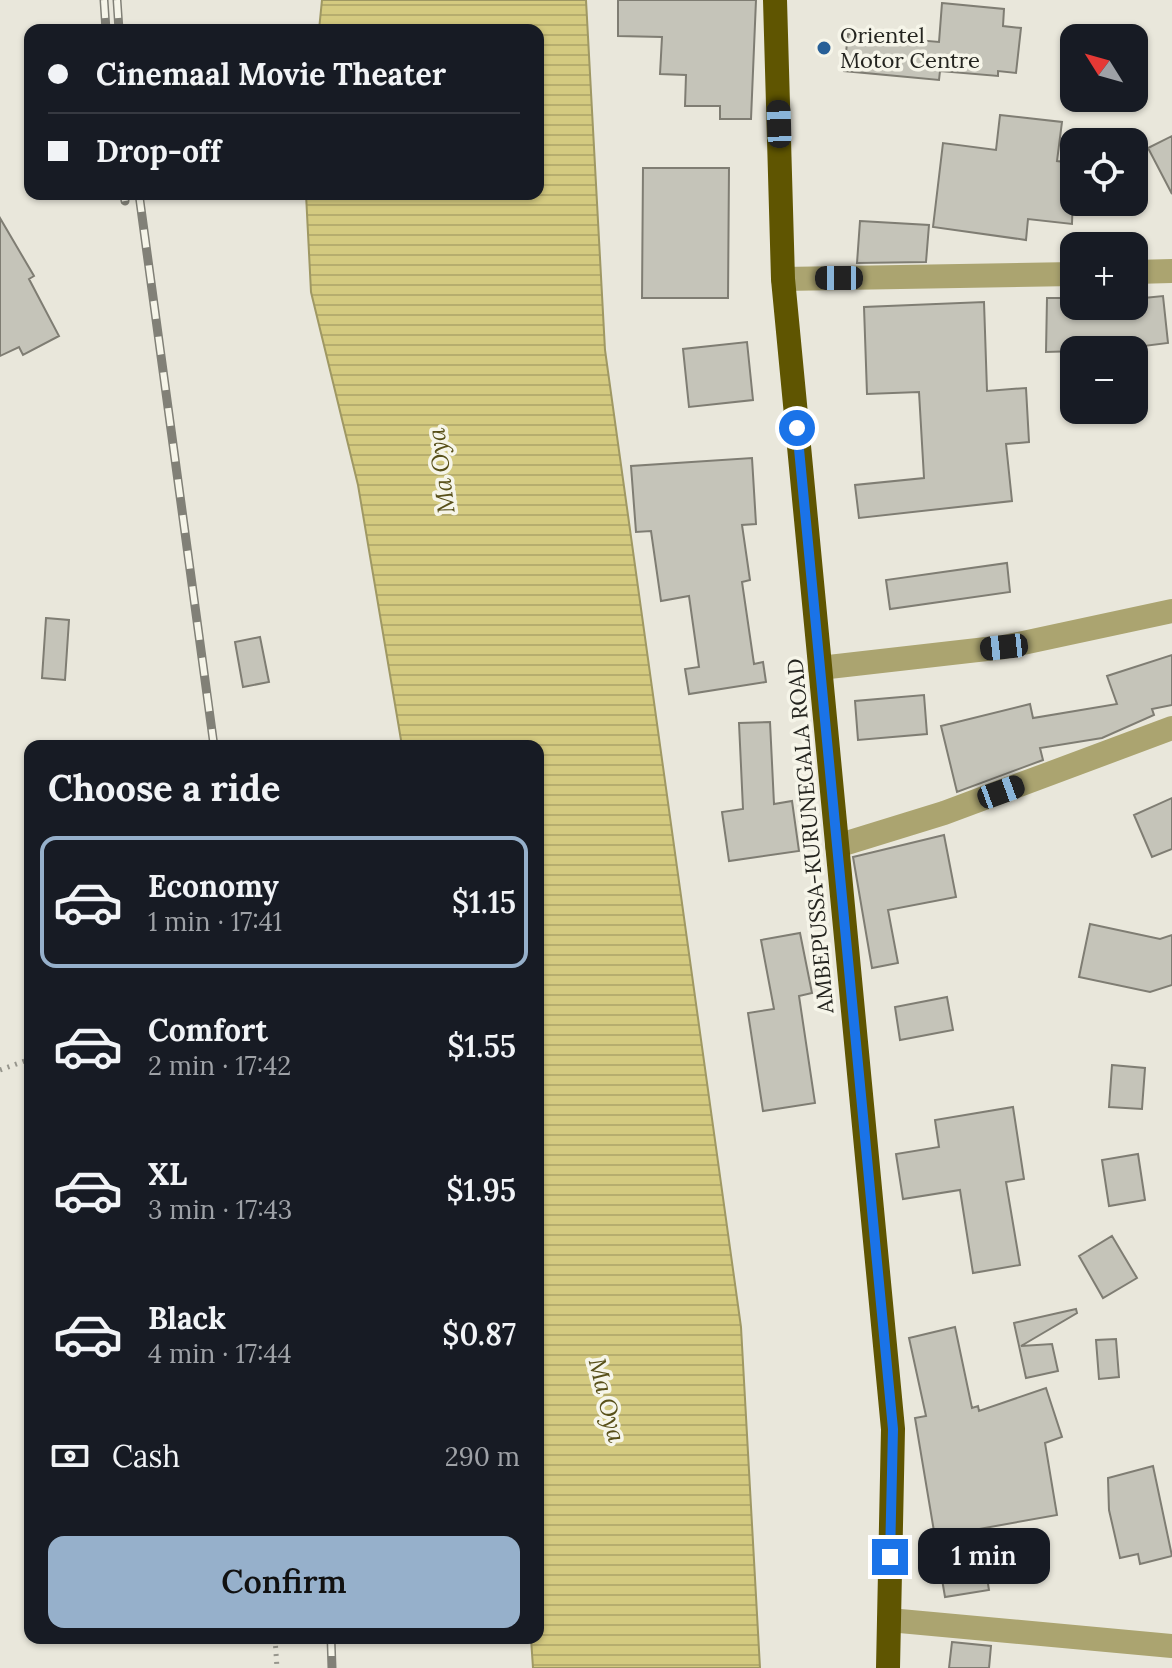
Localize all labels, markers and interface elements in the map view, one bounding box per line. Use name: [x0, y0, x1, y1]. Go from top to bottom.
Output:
place label: Orientel Motor Centre: [840, 21, 980, 74]
north arrow: [1060, 24, 1148, 112]
map controls: [1060, 24, 1148, 424]
marker: Orientel Motor Centre: [815, 39, 833, 57]
text: Cinemaal Movie Theater: [96, 55, 446, 93]
car: [766, 100, 792, 148]
button: locate: [1060, 128, 1148, 216]
text: Drop-off: [96, 132, 221, 170]
button: +: [1060, 232, 1148, 320]
car: [815, 266, 863, 290]
button: −: [1060, 336, 1148, 424]
route start: [779, 410, 815, 446]
water label: Ma Oya: [420, 426, 462, 515]
car: [979, 633, 1029, 661]
street label: AMBEPUSSA-KURUNEGALA ROAD: [781, 657, 840, 1016]
text: Choose a ride: [48, 765, 280, 811]
car: [974, 773, 1028, 811]
icon: car: [52, 866, 124, 938]
text: Economy: [148, 867, 279, 905]
text: $1.15: [452, 883, 516, 921]
text: 1 min · 17:41: [148, 905, 282, 938]
icon: car: [52, 1010, 124, 1082]
text: Comfort: [148, 1011, 268, 1049]
text: $1.55: [448, 1027, 516, 1065]
text: 2 min · 17:42: [148, 1049, 291, 1082]
icon: car: [52, 1154, 124, 1226]
text: XL: [148, 1155, 187, 1193]
text: $1.95: [447, 1171, 516, 1209]
text: 3 min · 17:43: [148, 1193, 292, 1226]
icon: car: [52, 1298, 124, 1370]
text: Black: [148, 1299, 226, 1337]
text: $0.87: [442, 1315, 516, 1353]
text: 4 min · 17:44: [148, 1337, 292, 1370]
water label: Ma Oya: [582, 1355, 633, 1446]
icon: cash: [48, 1434, 92, 1478]
text: Cash: [112, 1437, 180, 1475]
text: 290 m: [445, 1440, 520, 1473]
callout: 1 min: [918, 1529, 1050, 1585]
button: Confirm: [48, 1536, 520, 1628]
route end: [872, 1539, 908, 1575]
text: 1 min: [951, 1539, 1017, 1572]

